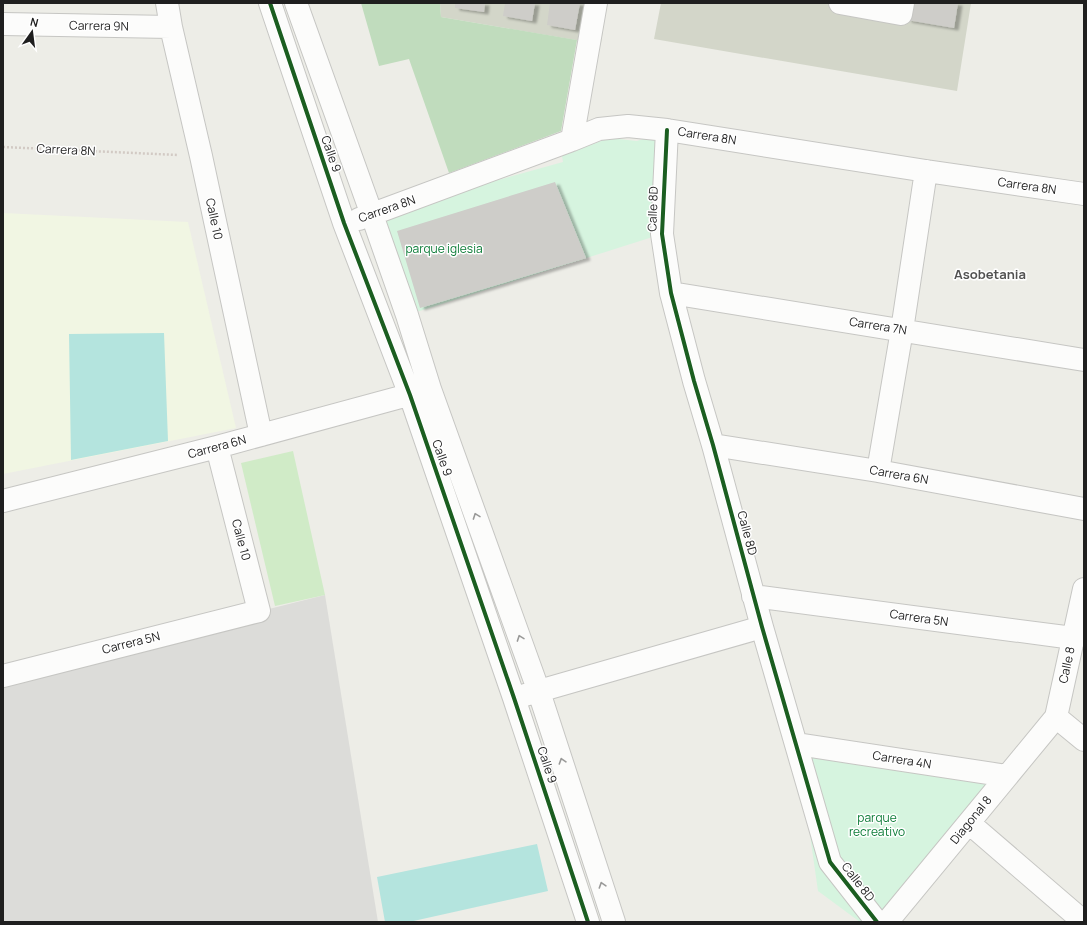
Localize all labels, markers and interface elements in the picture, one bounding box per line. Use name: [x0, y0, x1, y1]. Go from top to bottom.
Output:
north arrow: [12, 12, 52, 52]
text: N: [29, 14, 40, 30]
street label: Carrera 9N: [69, 16, 129, 35]
street label: Carrera 8N: [677, 122, 738, 149]
street label: Calle 9: [317, 133, 346, 174]
street label: Carrera 8N: [36, 139, 96, 160]
street label: Carrera 8N: [997, 173, 1058, 198]
street label: Calle 8D: [643, 186, 662, 232]
street label: Carrera 8N: [356, 191, 418, 226]
street label: Calle 10: [202, 196, 227, 241]
park label: parque iglesia: [405, 240, 483, 257]
district label: Asobetania: [954, 265, 1026, 283]
street label: Carrera 7N: [848, 313, 908, 338]
street label: Carrera 6N: [186, 431, 248, 462]
street label: Calle 9: [428, 437, 457, 478]
street label: Carrera 6N: [868, 461, 930, 488]
street label: Calle 8D: [733, 509, 762, 557]
one-way arrow: [472, 513, 481, 520]
street label: Calle 10: [228, 517, 255, 562]
street label: Carrera 5N: [889, 605, 950, 630]
street label: Carrera 5N: [100, 627, 162, 658]
one-way arrow: [516, 635, 525, 642]
street label: Calle 8: [1054, 645, 1079, 685]
street label: Calle 9: [534, 744, 561, 785]
street label: Carrera 4N: [871, 746, 933, 773]
one-way arrow: [558, 758, 567, 765]
street label: Diagonal 8: [946, 792, 995, 847]
park label: parque recreativo: [849, 809, 905, 840]
street label: Calle 8D: [838, 859, 879, 905]
one-way arrow: [599, 882, 607, 889]

